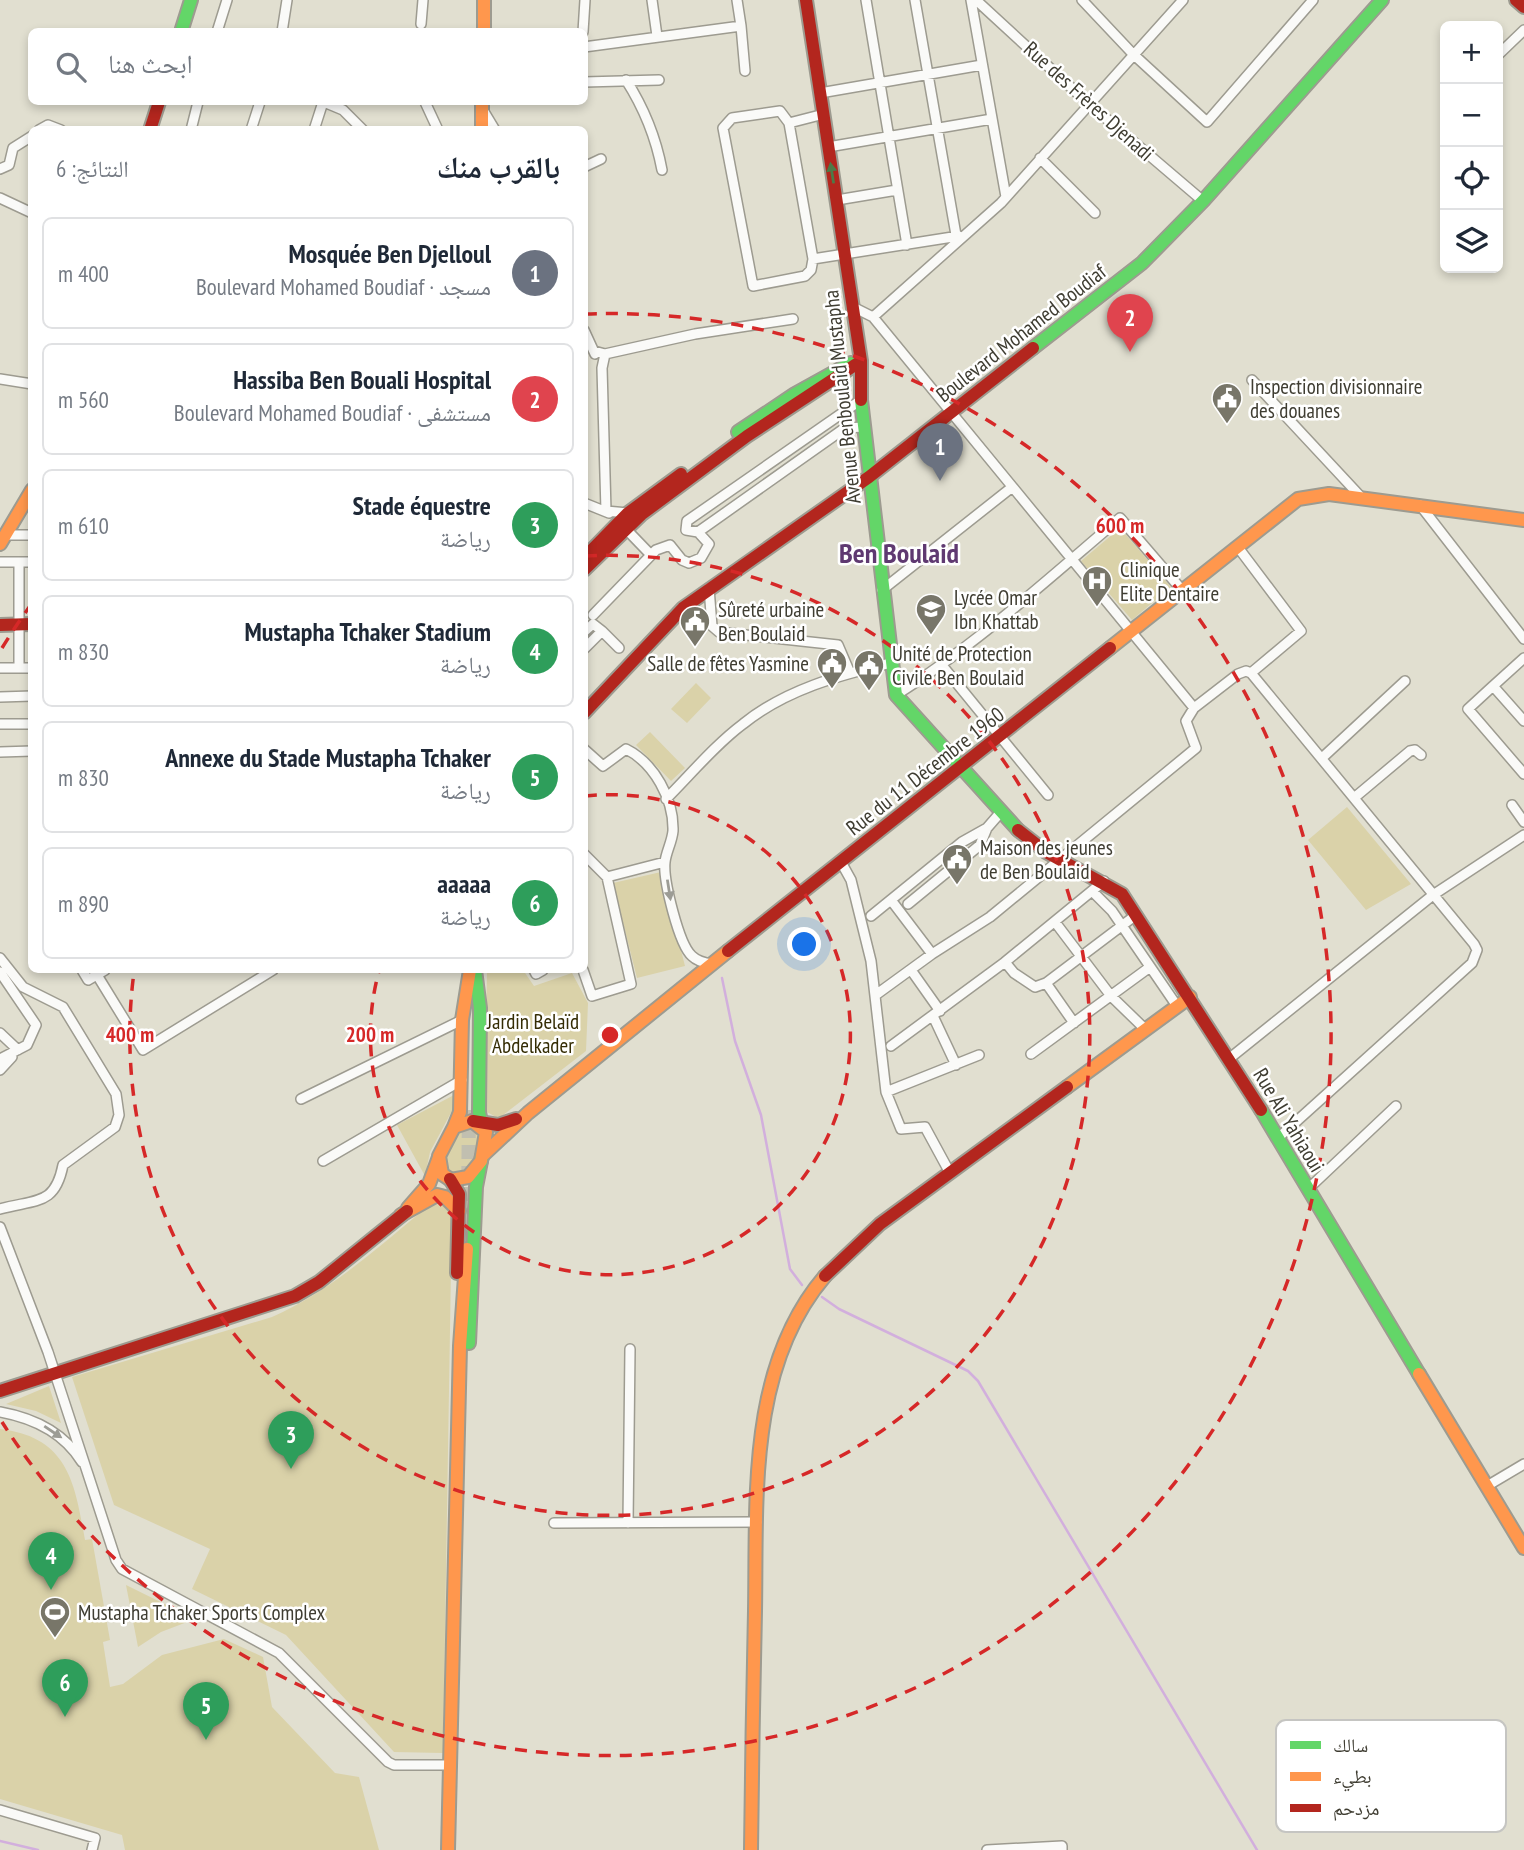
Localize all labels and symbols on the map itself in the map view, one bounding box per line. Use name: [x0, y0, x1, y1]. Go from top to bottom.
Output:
street label: Rue des Frères Djenadi: [1018, 35, 1160, 167]
one-way arrow: [826, 162, 837, 184]
street label: Boulevard Mohamed Boudiaf: [930, 258, 1112, 408]
street label: Avenue Benboulaid Mustapha: [817, 289, 867, 505]
pin: 2: [1107, 294, 1153, 352]
place label: Inspection divisionnaire des douanes: [1250, 373, 1422, 424]
public building icon: Inspection divisionnaire des douanes: [1210, 381, 1244, 425]
pin: 1: [917, 423, 963, 481]
text: 600 m: [1096, 512, 1144, 539]
district label: Ben Boulaid: [839, 534, 959, 571]
place label: Clinique Elite Dentaire: [1120, 556, 1219, 607]
hospital icon: Clinique Elite Dentaire: [1080, 564, 1114, 608]
place label: Lycée Omar Ibn Khattab: [954, 584, 1039, 635]
school or university icon: Lycée Omar Ibn Khattab: [914, 592, 948, 636]
place label: Sûreté urbaine Ben Boulaid: [718, 596, 824, 647]
public building icon: Sûreté urbaine Ben Boulaid: [678, 604, 712, 648]
place label: Unité de Protection Civile Ben Boulaid: [892, 640, 1032, 691]
public building icon: Salle de fêtes Yasmine: [815, 646, 849, 690]
public building icon: Unité de Protection Civile Ben Boulaid: [852, 648, 886, 692]
place label: Salle de fêtes Yasmine: [647, 650, 809, 677]
street label: Rue du 11 Décembre 1960: [841, 701, 1009, 841]
place label: Maison des jeunes de Ben Boulaid: [980, 834, 1113, 885]
public building icon: Maison des jeunes de Ben Boulaid: [940, 842, 974, 886]
one-way arrow: [664, 879, 675, 901]
your location: [787, 927, 821, 961]
park label: Jardin Belaïd Abdelkader: [486, 1008, 579, 1059]
text: 400 m: [106, 1021, 154, 1048]
text: 200 m: [346, 1021, 394, 1048]
centre of rings: [598, 1023, 622, 1047]
street label: Rue Ali Yahiaoui: [1247, 1063, 1331, 1177]
pin: 3: [268, 1411, 314, 1469]
one-way arrow: [43, 1426, 63, 1439]
pin: 4: [28, 1532, 74, 1590]
sports icon: Mustapha Tchaker Sports Complex: [38, 1595, 72, 1639]
place label: Mustapha Tchaker Sports Complex: [78, 1599, 325, 1626]
pin: 6: [42, 1659, 88, 1717]
pin: 5: [183, 1682, 229, 1740]
legend: [1276, 1720, 1506, 1832]
text: سالك: [1333, 1733, 1368, 1757]
text: بطيء: [1333, 1764, 1372, 1792]
text: مزدحم: [1333, 1796, 1379, 1821]

